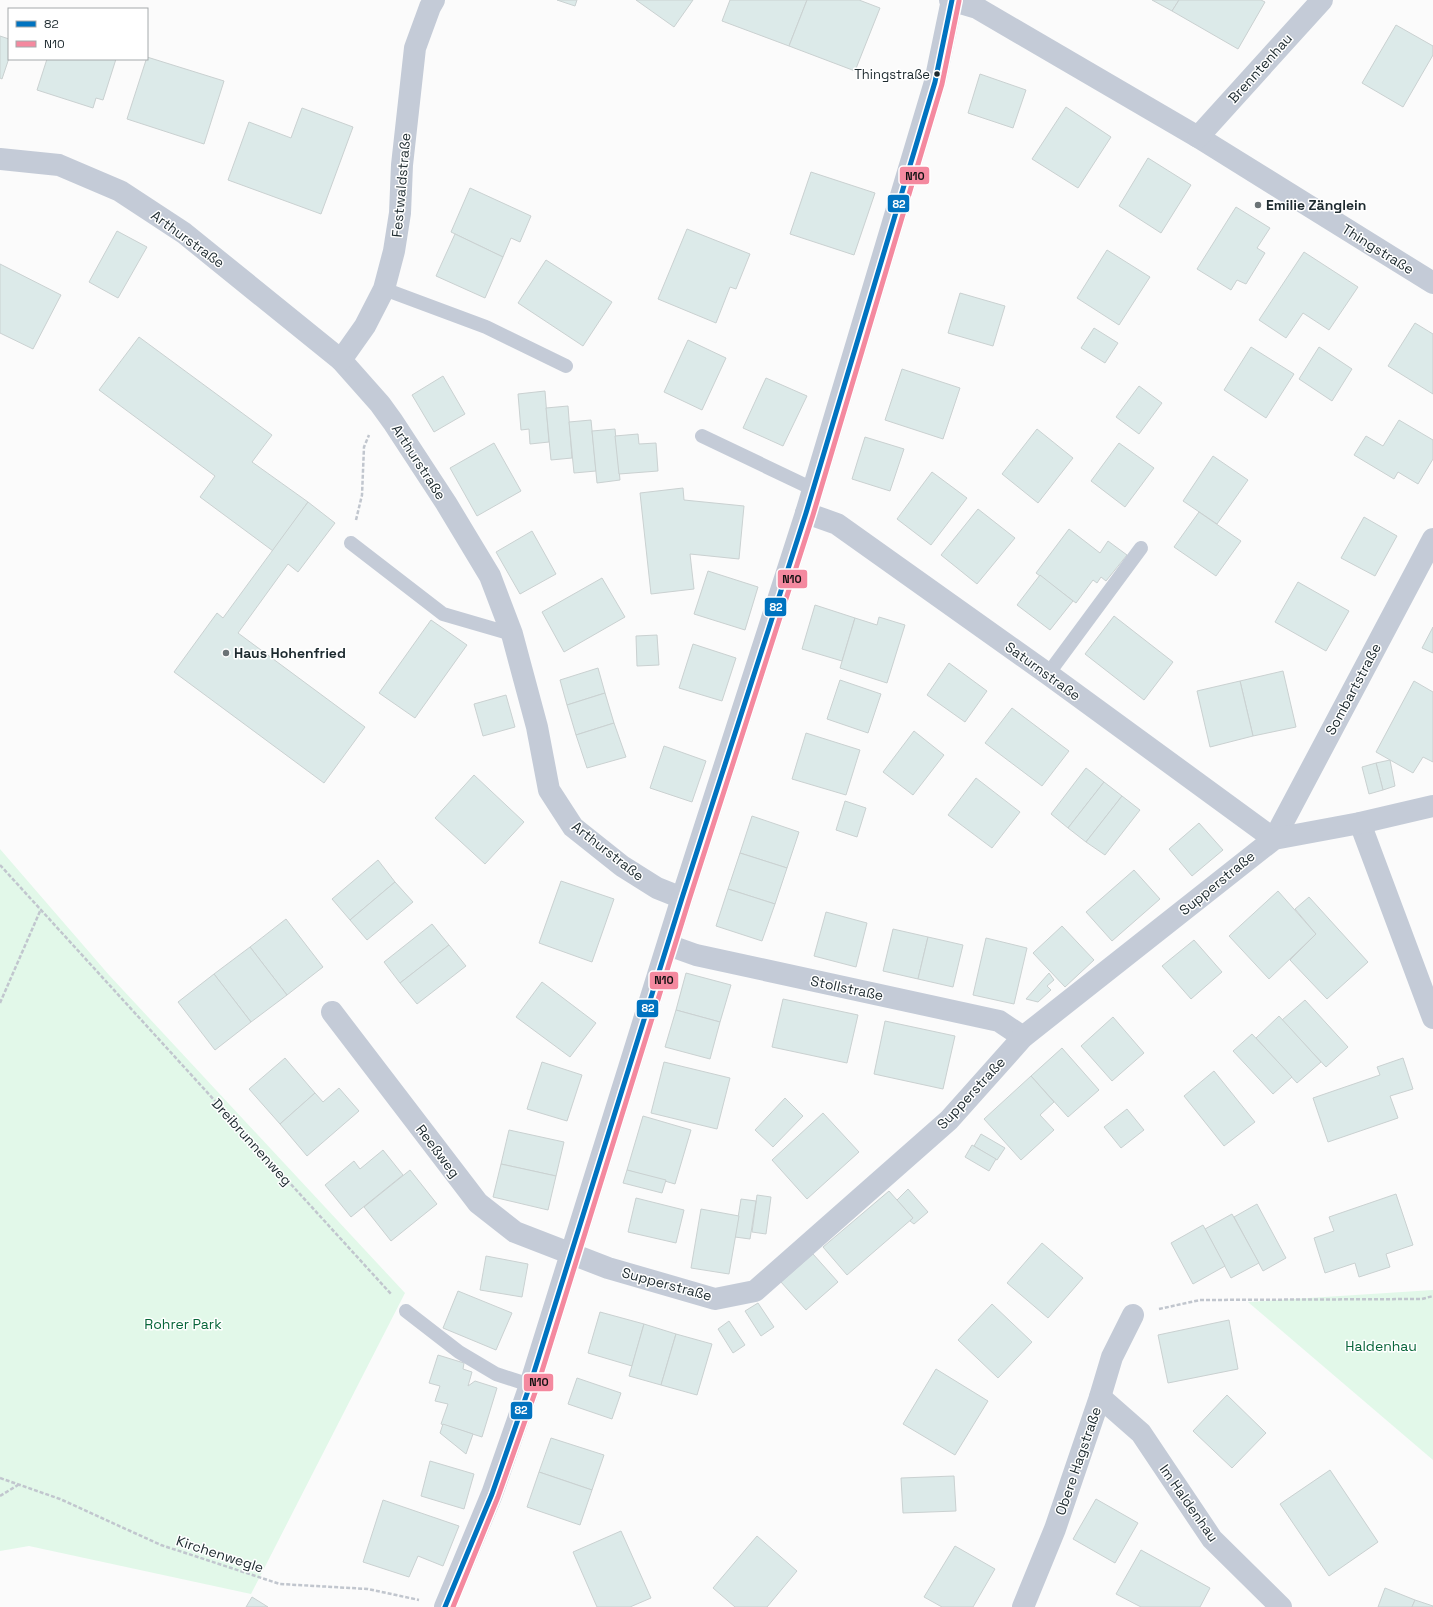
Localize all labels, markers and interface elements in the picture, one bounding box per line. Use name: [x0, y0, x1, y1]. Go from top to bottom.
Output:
legend: [8, 8, 148, 60]
text: 82: [44, 16, 59, 32]
street label: Brenntenhau: [1224, 29, 1296, 107]
text: N10: [44, 36, 65, 52]
place label: Thingstraße: [854, 66, 930, 83]
marker: Thingstraße: [932, 69, 942, 79]
street label: Festwaldstraße: [387, 132, 415, 238]
line badge: N10: [899, 166, 930, 185]
text: N10: [905, 169, 925, 183]
line badge: 82: [887, 194, 910, 213]
place label: Emilie Zänglein: [1266, 196, 1366, 214]
text: 82: [892, 197, 906, 211]
marker: Emilie Zänglein: [1253, 200, 1263, 210]
street label: Arthurstraße: [148, 206, 228, 272]
street label: Thingstraße: [1339, 220, 1417, 278]
street label: Arthurstraße: [388, 421, 450, 503]
line badge: N10: [777, 569, 808, 589]
text: N10: [782, 572, 802, 586]
line badge: 82: [764, 597, 787, 617]
text: 82: [769, 600, 783, 614]
street label: Saturnstraße: [1002, 638, 1084, 704]
street label: Sombartstraße: [1321, 640, 1385, 738]
place label: Haus Hohenfried: [234, 644, 346, 662]
marker: Haus Hohenfried: [221, 648, 231, 658]
street label: Arthurstraße: [568, 817, 648, 885]
street label: Supperstraße: [1175, 847, 1259, 919]
line badge: N10: [649, 971, 679, 990]
street label: Stollstraße: [809, 971, 885, 1005]
text: N10: [654, 973, 674, 987]
line badge: 82: [636, 999, 659, 1018]
text: 82: [641, 1001, 655, 1015]
street label: Supperstraße: [933, 1053, 1009, 1133]
street label: Dreibrunnenweg: [208, 1095, 296, 1189]
street label: Reeßweg: [412, 1121, 464, 1181]
street label: Supperstraße: [620, 1263, 714, 1305]
park label: Rohrer Park: [144, 1315, 222, 1333]
park label: Haldenhau: [1345, 1337, 1417, 1355]
line badge: N10: [523, 1373, 554, 1392]
text: N10: [529, 1375, 549, 1389]
line badge: 82: [510, 1401, 533, 1420]
text: 82: [514, 1403, 528, 1417]
street label: Obere Hagstraße: [1051, 1404, 1105, 1518]
street label: Im Haldenhau: [1156, 1461, 1222, 1545]
street label: Kirchenwegle: [174, 1531, 266, 1577]

